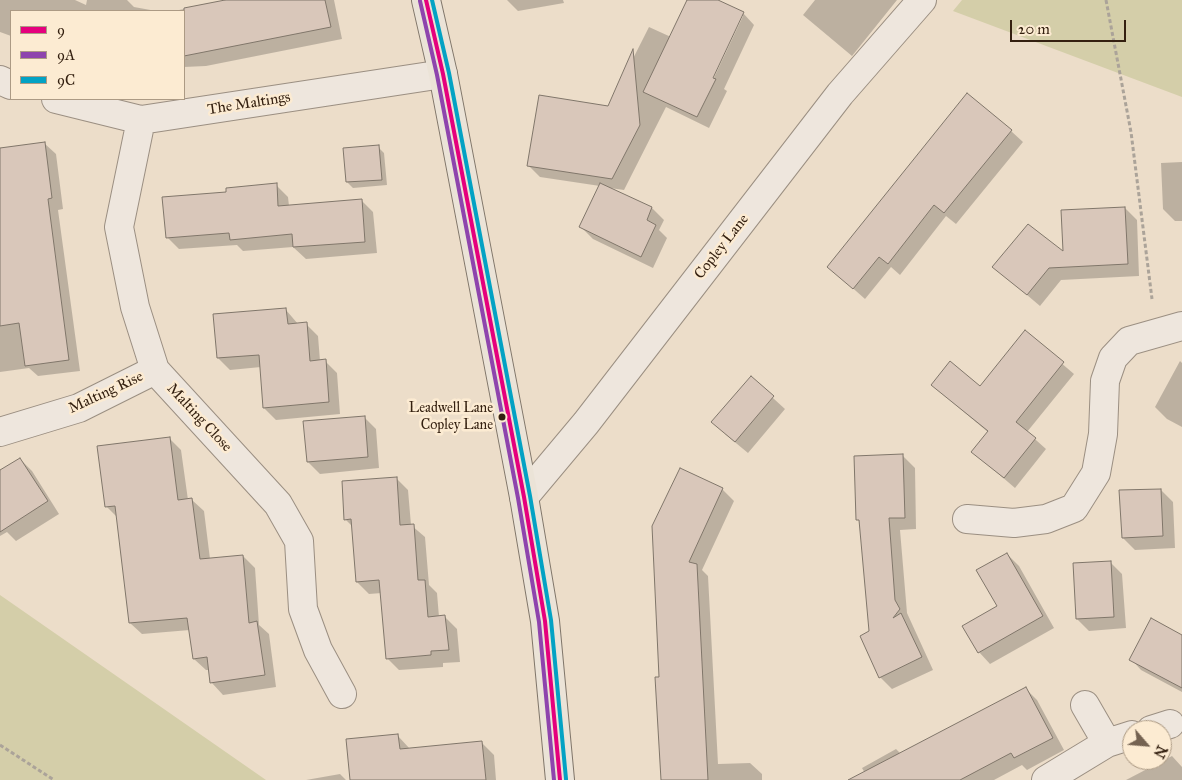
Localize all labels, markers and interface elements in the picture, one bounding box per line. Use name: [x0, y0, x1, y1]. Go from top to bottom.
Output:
legend: [10, 10, 185, 100]
scale bar: [1012, 10, 1128, 42]
text: 20 m: [1018, 20, 1050, 38]
text: 9: [57, 21, 65, 39]
text: 9A: [57, 46, 75, 64]
text: 9C: [57, 71, 75, 89]
street label: The Maltings: [206, 89, 292, 119]
street label: Copley Lane: [691, 211, 753, 283]
street label: Malting Rise: [66, 368, 146, 418]
street label: Malting Close: [163, 380, 235, 456]
place label: Leadwell Lane Copley Lane: [409, 401, 493, 434]
marker: Leadwell Lane Copley Lane: [497, 412, 507, 422]
north arrow: [1122, 720, 1172, 770]
text: N: [1150, 742, 1170, 761]

